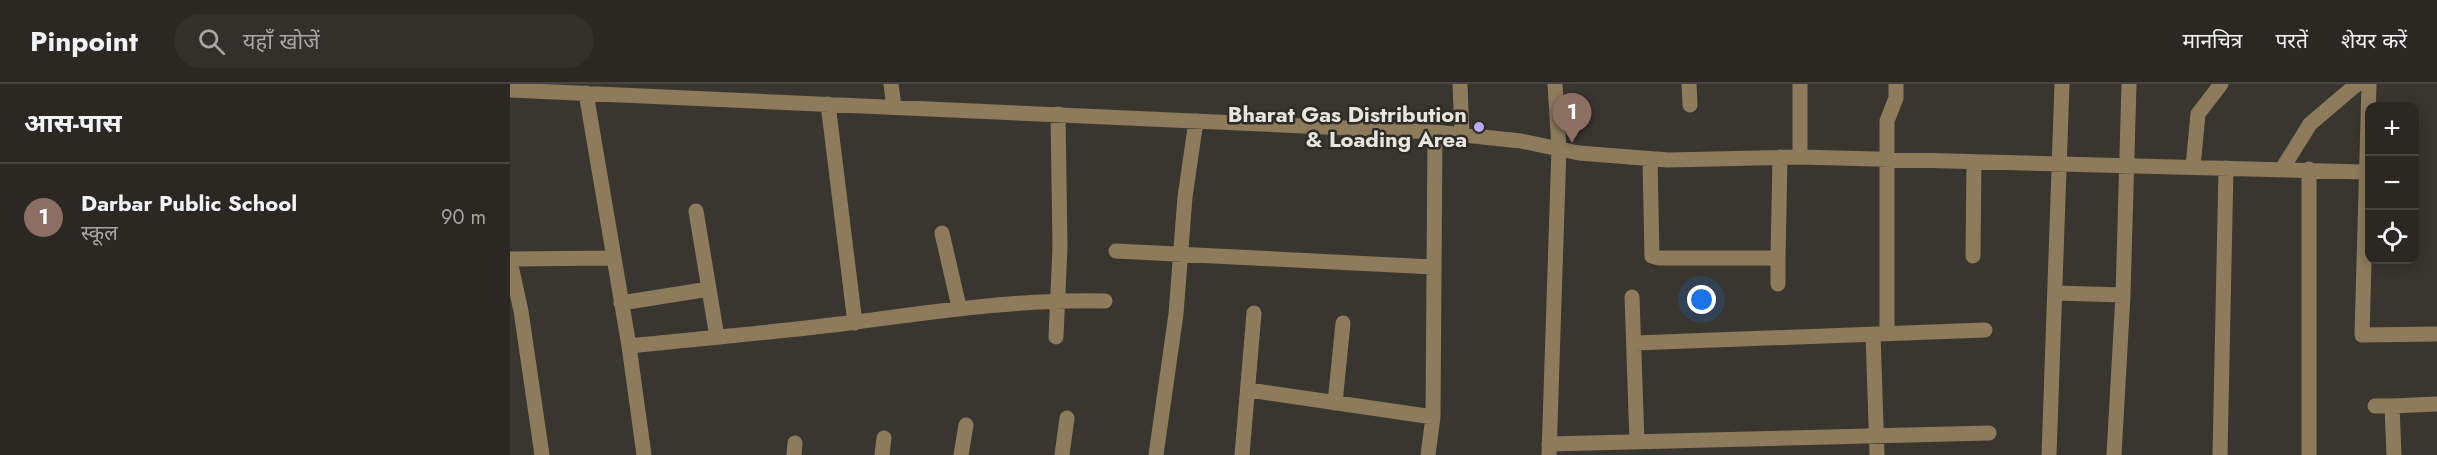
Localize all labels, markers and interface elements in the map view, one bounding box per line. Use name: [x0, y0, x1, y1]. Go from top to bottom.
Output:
search box: [174, 14, 594, 68]
text: Pinpoint: [30, 21, 138, 62]
icon: search: [195, 25, 228, 58]
text: यहाँ खोजें: [243, 25, 320, 57]
text: मानचित्र: [2182, 26, 2242, 56]
text: परतें: [2275, 26, 2308, 56]
text: शेयर करें: [2341, 26, 2407, 56]
pin: 1: [1552, 94, 1592, 143]
place label: Bharat Gas Distribution & Loading Area: [1228, 98, 1467, 155]
map controls: [2365, 102, 2419, 264]
button: +: [2365, 102, 2419, 156]
text: आस-पास: [24, 104, 122, 142]
marker: Bharat Gas Distribution & Loading Area: [1472, 120, 1486, 134]
button: −: [2365, 156, 2419, 210]
text: Darbar Public School: [81, 187, 297, 219]
text: 1: [38, 203, 49, 232]
text: 90 m: [441, 203, 486, 232]
button: locate: [2365, 210, 2419, 264]
text: स्कूल: [81, 219, 118, 248]
your location: [1687, 285, 1716, 314]

